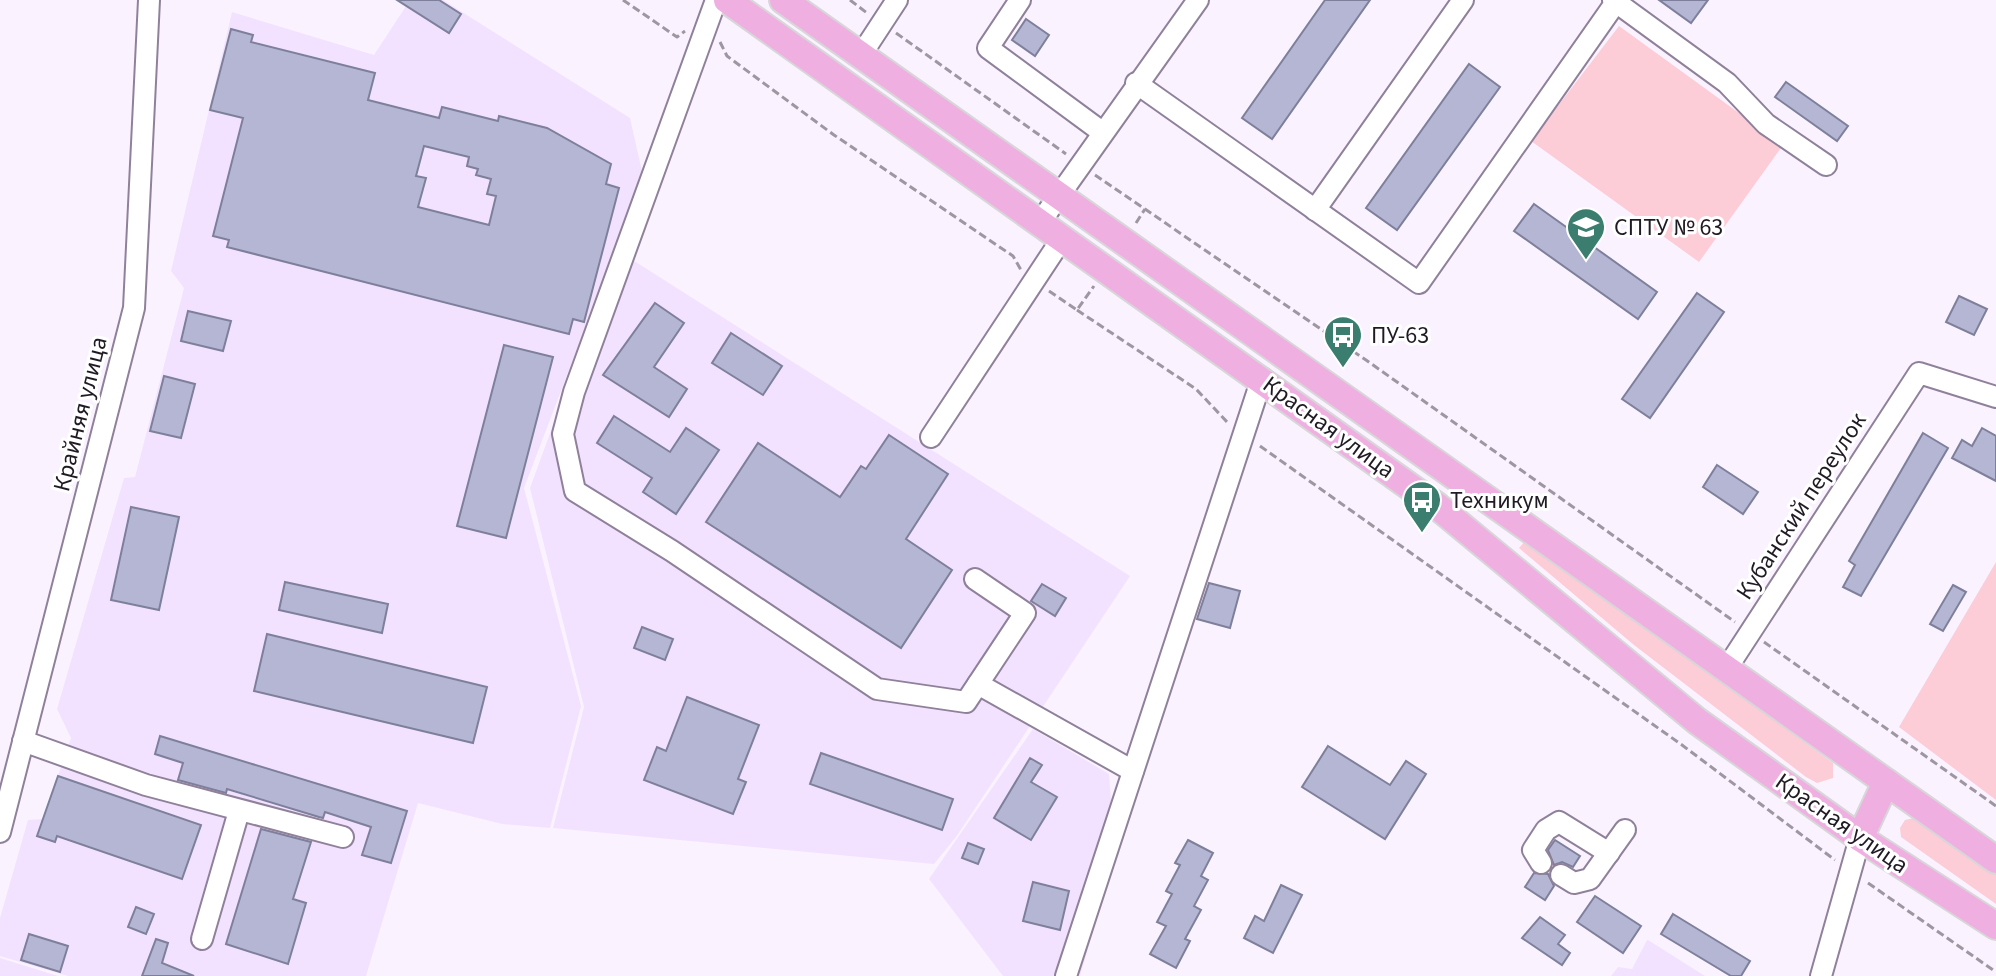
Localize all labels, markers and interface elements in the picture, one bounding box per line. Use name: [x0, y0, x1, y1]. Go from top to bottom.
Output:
school or university icon: СПТУ № 63: [1565, 206, 1607, 261]
place label: СПТУ № 63: [1614, 210, 1723, 245]
bus stop icon: ПУ-63: [1322, 314, 1364, 369]
place label: ПУ-63: [1371, 318, 1429, 353]
street label: Крайняя улица: [44, 333, 117, 495]
street label: Красная улица: [1255, 368, 1402, 487]
street label: Кубанский переулок: [1728, 406, 1875, 607]
bus stop icon: Техникум: [1401, 479, 1443, 534]
place label: Техникум: [1450, 483, 1549, 518]
street label: Красная улица: [1768, 764, 1915, 882]

